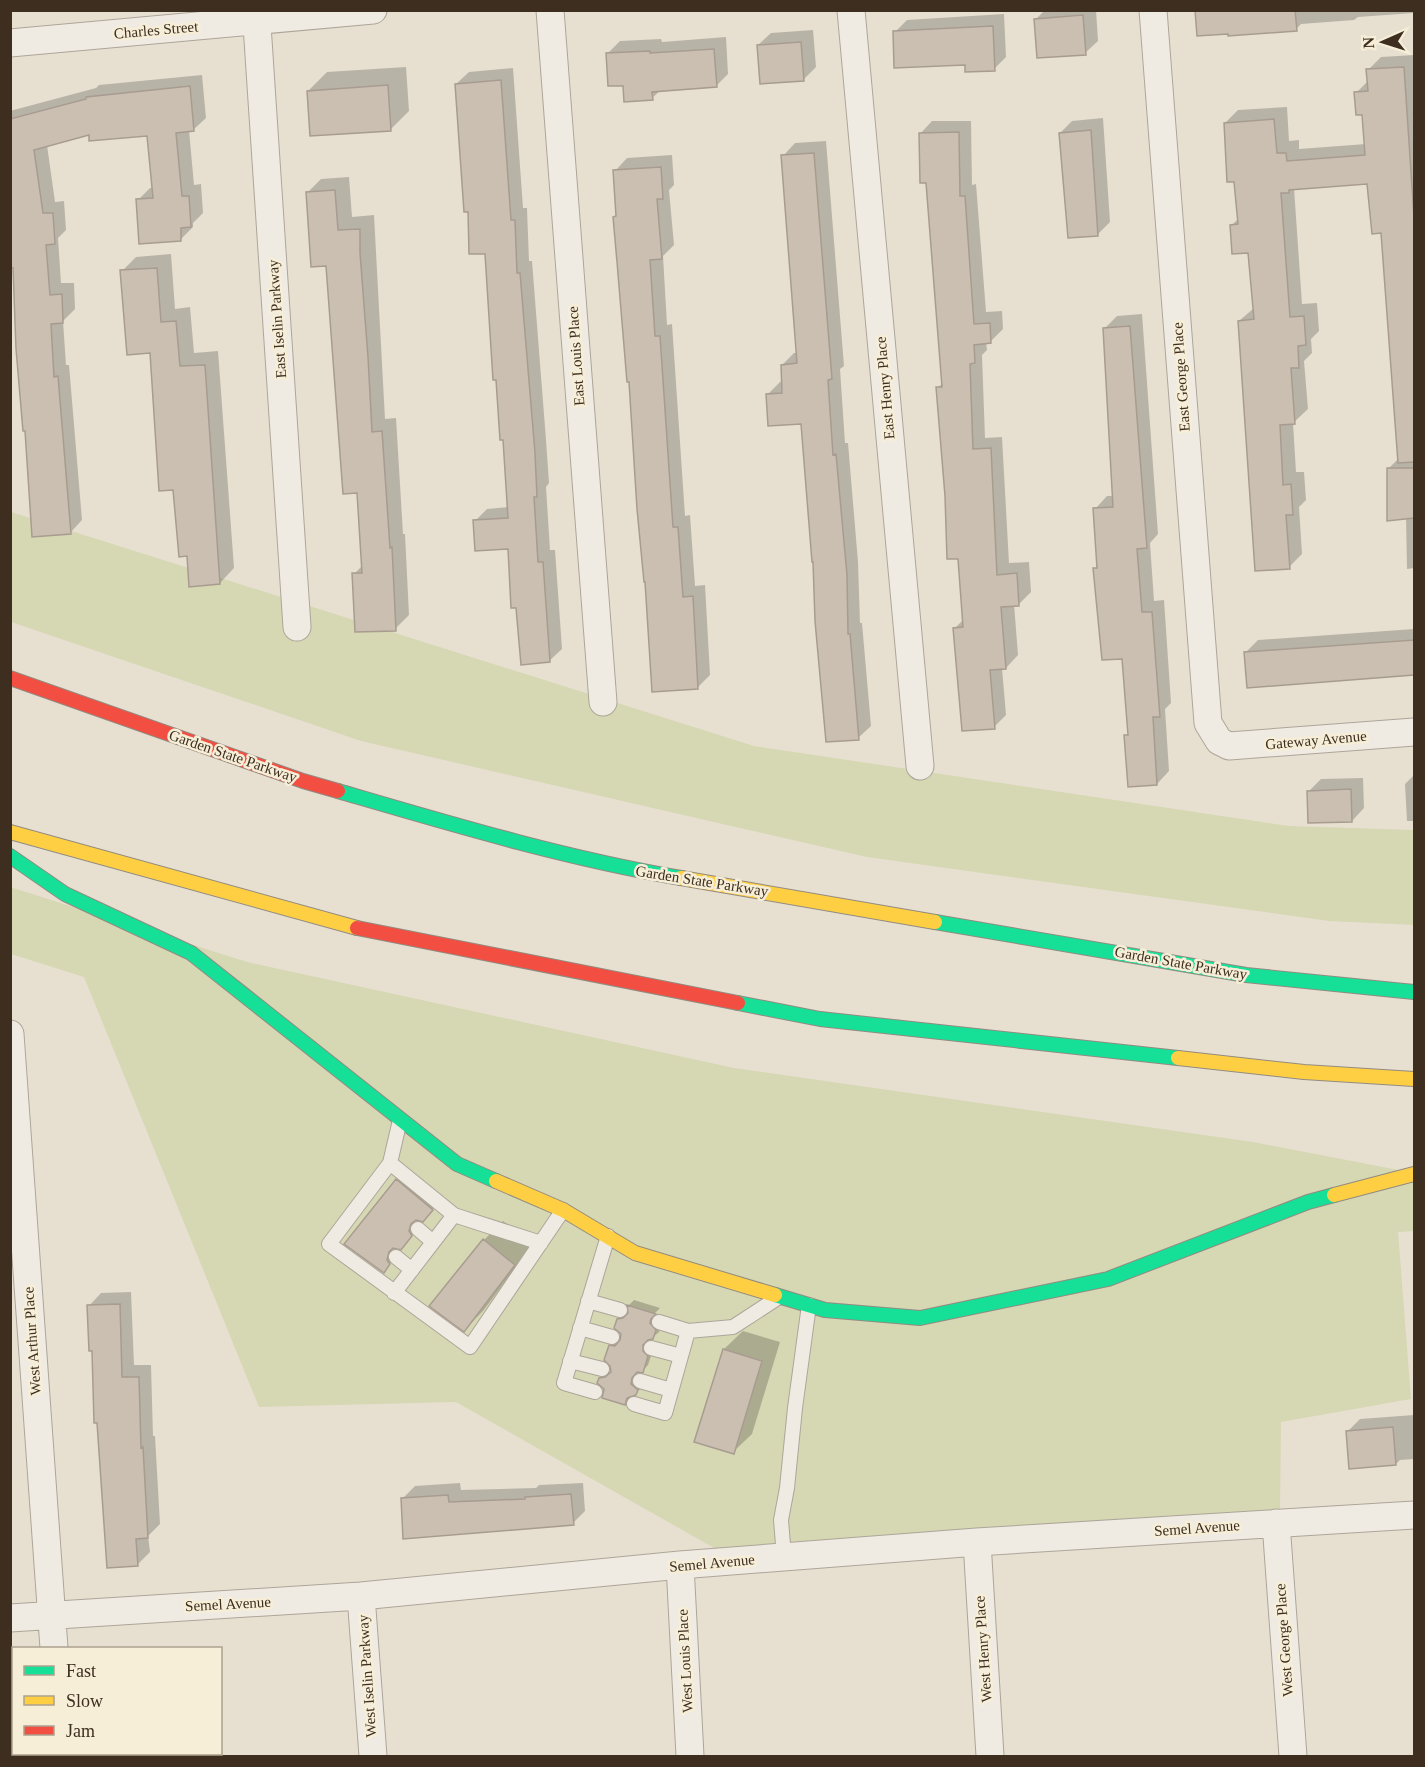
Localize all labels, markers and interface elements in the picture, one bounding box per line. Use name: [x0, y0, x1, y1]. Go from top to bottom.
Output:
north arrow: [1353, 12, 1413, 72]
street label: Charles Street: [113, 18, 200, 42]
text: N: [1360, 36, 1377, 49]
street label: East Iselin Parkway: [265, 259, 289, 379]
street label: East Louis Place: [565, 305, 587, 406]
street label: East George Place: [1169, 321, 1193, 432]
street label: East Henry Place: [872, 336, 897, 440]
street label: Garden State Parkway: [167, 727, 299, 786]
street label: Gateway Avenue: [1265, 728, 1368, 752]
street label: Garden State Parkway: [635, 863, 770, 899]
street label: Garden State Parkway: [1114, 943, 1249, 983]
street label: West Arthur Place: [20, 1286, 44, 1396]
street label: Semel Avenue: [1154, 1517, 1241, 1539]
street label: Semel Avenue: [668, 1551, 756, 1575]
street label: West George Place: [1272, 1583, 1296, 1697]
street label: Semel Avenue: [185, 1594, 272, 1614]
street label: West Henry Place: [971, 1595, 995, 1703]
street label: West Louis Place: [674, 1608, 696, 1713]
street label: West Iselin Parkway: [355, 1614, 379, 1738]
legend: [12, 1647, 222, 1755]
text: Fast: [66, 1661, 96, 1681]
text: Slow: [66, 1691, 103, 1711]
text: Jam: [66, 1721, 95, 1741]

